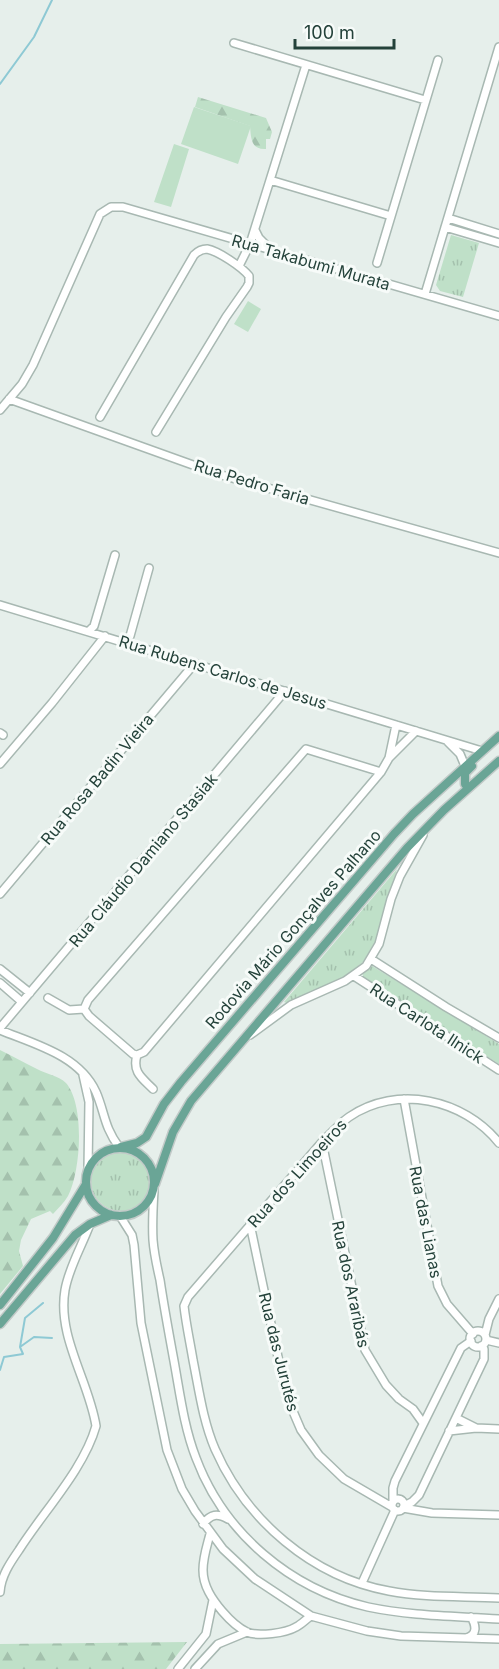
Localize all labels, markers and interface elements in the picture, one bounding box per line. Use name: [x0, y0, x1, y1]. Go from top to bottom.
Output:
scale bar: [295, 12, 394, 50]
text: 100 m: [304, 22, 355, 43]
street label: Rua Takabumi Murata: [229, 230, 393, 294]
street label: Rua Pedro Faria: [192, 455, 312, 509]
street label: Rua Rubens Carlos de Jesus: [117, 631, 329, 713]
street label: Rua Rosa Badin Vieira: [36, 709, 158, 849]
street label: Rua Cláudio Damiano Stasiak: [64, 769, 222, 951]
street label: Rodovia Mário Gonçalves Palhano: [201, 825, 385, 1033]
street label: Rua Carlota Ilnick: [366, 979, 488, 1067]
street label: Rua dos Limoeiros: [243, 1115, 351, 1231]
street label: Rua das Lianas: [405, 1164, 447, 1280]
street label: Rua dos Araribás: [328, 1219, 374, 1349]
street label: Rua das Jurutés: [255, 1290, 303, 1414]

